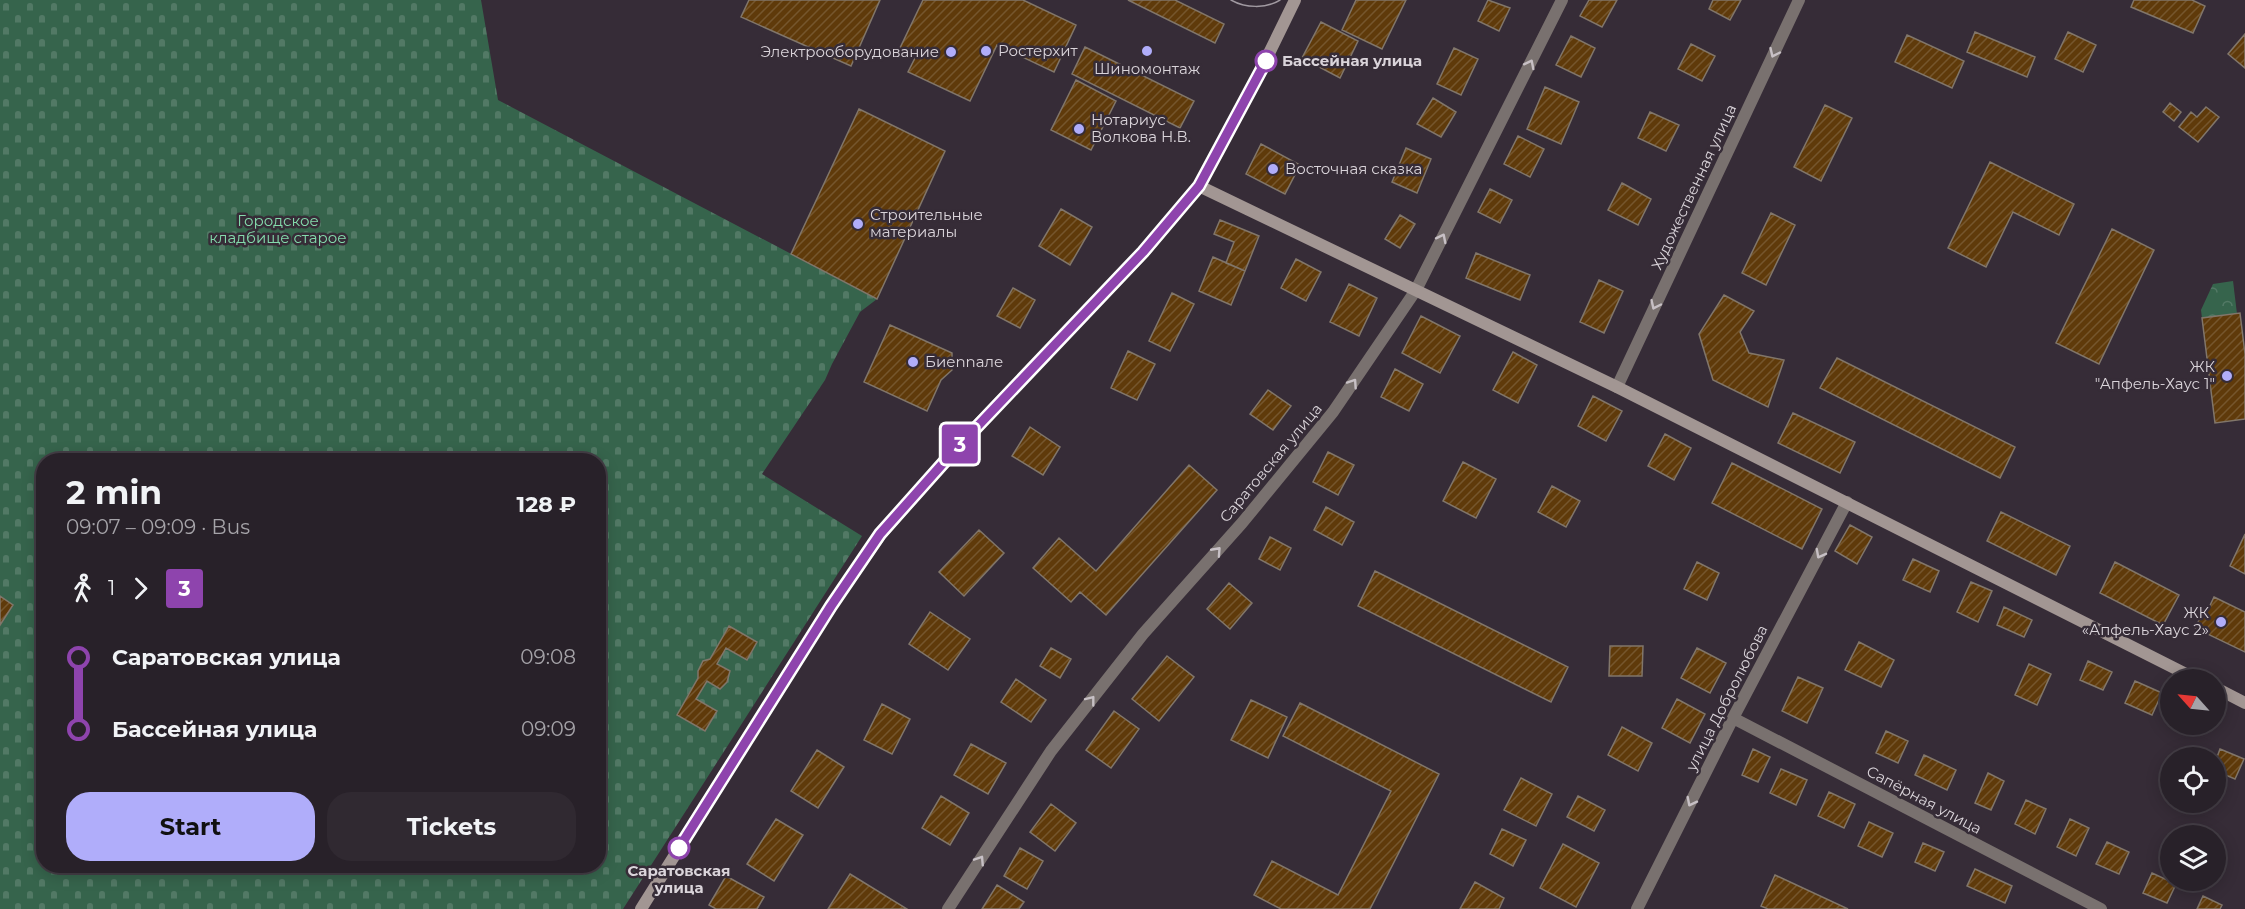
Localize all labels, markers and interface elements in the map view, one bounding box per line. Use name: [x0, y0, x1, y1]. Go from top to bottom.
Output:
place label: Ростерхит: [998, 41, 1079, 60]
place label: Электрооборудование: [760, 42, 939, 61]
marker: Ростерхит: [979, 44, 993, 58]
marker: Шиномонтаж: [1140, 44, 1154, 58]
marker: Электрооборудование: [944, 45, 958, 59]
one-way arrow: [1770, 46, 1782, 57]
marker: Бассейная улица: [1255, 50, 1277, 72]
place label: Бассейная улица: [1282, 51, 1422, 70]
place label: Шиномонтаж: [1094, 59, 1201, 78]
one-way arrow: [1522, 59, 1534, 70]
street label: Художественная улица: [1647, 101, 1740, 273]
place label: Нотариус Волкова Н.В.: [1091, 110, 1191, 146]
marker: Нотариус Волкова Н.В.: [1072, 122, 1086, 136]
place label: Восточная сказка: [1285, 159, 1422, 178]
marker: Восточная сказка: [1266, 162, 1280, 176]
place label: Строительные материалы: [870, 205, 983, 241]
park label: Городское кладбище старое: [209, 211, 347, 247]
marker: Строительные материалы: [851, 217, 865, 231]
one-way arrow: [1435, 234, 1446, 245]
one-way arrow: [1651, 299, 1663, 310]
place label: Биеnnале: [925, 352, 1003, 371]
marker: Биеnnале: [906, 355, 920, 369]
place label: ЖК "Апфель-Хаус 1": [2095, 357, 2215, 393]
marker: ЖК "Апфель-Хаус 1": [2220, 369, 2234, 383]
one-way arrow: [1346, 379, 1357, 390]
street label: Саратовская улица: [1215, 399, 1326, 526]
line badge: 3: [940, 424, 980, 464]
text: 3: [954, 432, 966, 457]
text: 2 min: [66, 472, 162, 512]
text: 128 ₽: [517, 491, 576, 518]
text: 09:07 – 09:09 · Bus: [66, 515, 250, 539]
one-way arrow: [1210, 547, 1221, 558]
one-way arrow: [1816, 548, 1827, 559]
icon: walk: [66, 572, 99, 605]
icon: forward: [124, 572, 157, 605]
text: 1: [108, 576, 115, 600]
text: 3: [178, 576, 191, 601]
place label: ЖК «Апфель-Хаус 2»: [2082, 603, 2209, 639]
marker: ЖК «Апфель-Хаус 2»: [2214, 615, 2228, 629]
street label: улица Добролюбова: [1681, 622, 1772, 775]
text: Саратовская улица: [112, 644, 341, 671]
text: 09:08: [520, 645, 576, 669]
north arrow: [2160, 669, 2226, 735]
map controls: [2160, 669, 2226, 891]
one-way arrow: [1084, 696, 1095, 707]
text: Бассейная улица: [112, 716, 317, 743]
text: 09:09: [521, 717, 576, 741]
button: locate: [2160, 747, 2226, 813]
street label: Сапёрная улица: [1863, 761, 1985, 838]
button: Start: [66, 792, 315, 861]
button: Tickets: [327, 792, 576, 861]
one-way arrow: [1687, 795, 1698, 806]
button: layers: [2160, 825, 2226, 891]
marker: Саратовская улица: [668, 837, 690, 859]
one-way arrow: [973, 856, 984, 867]
place label: Саратовская улица: [628, 861, 730, 897]

